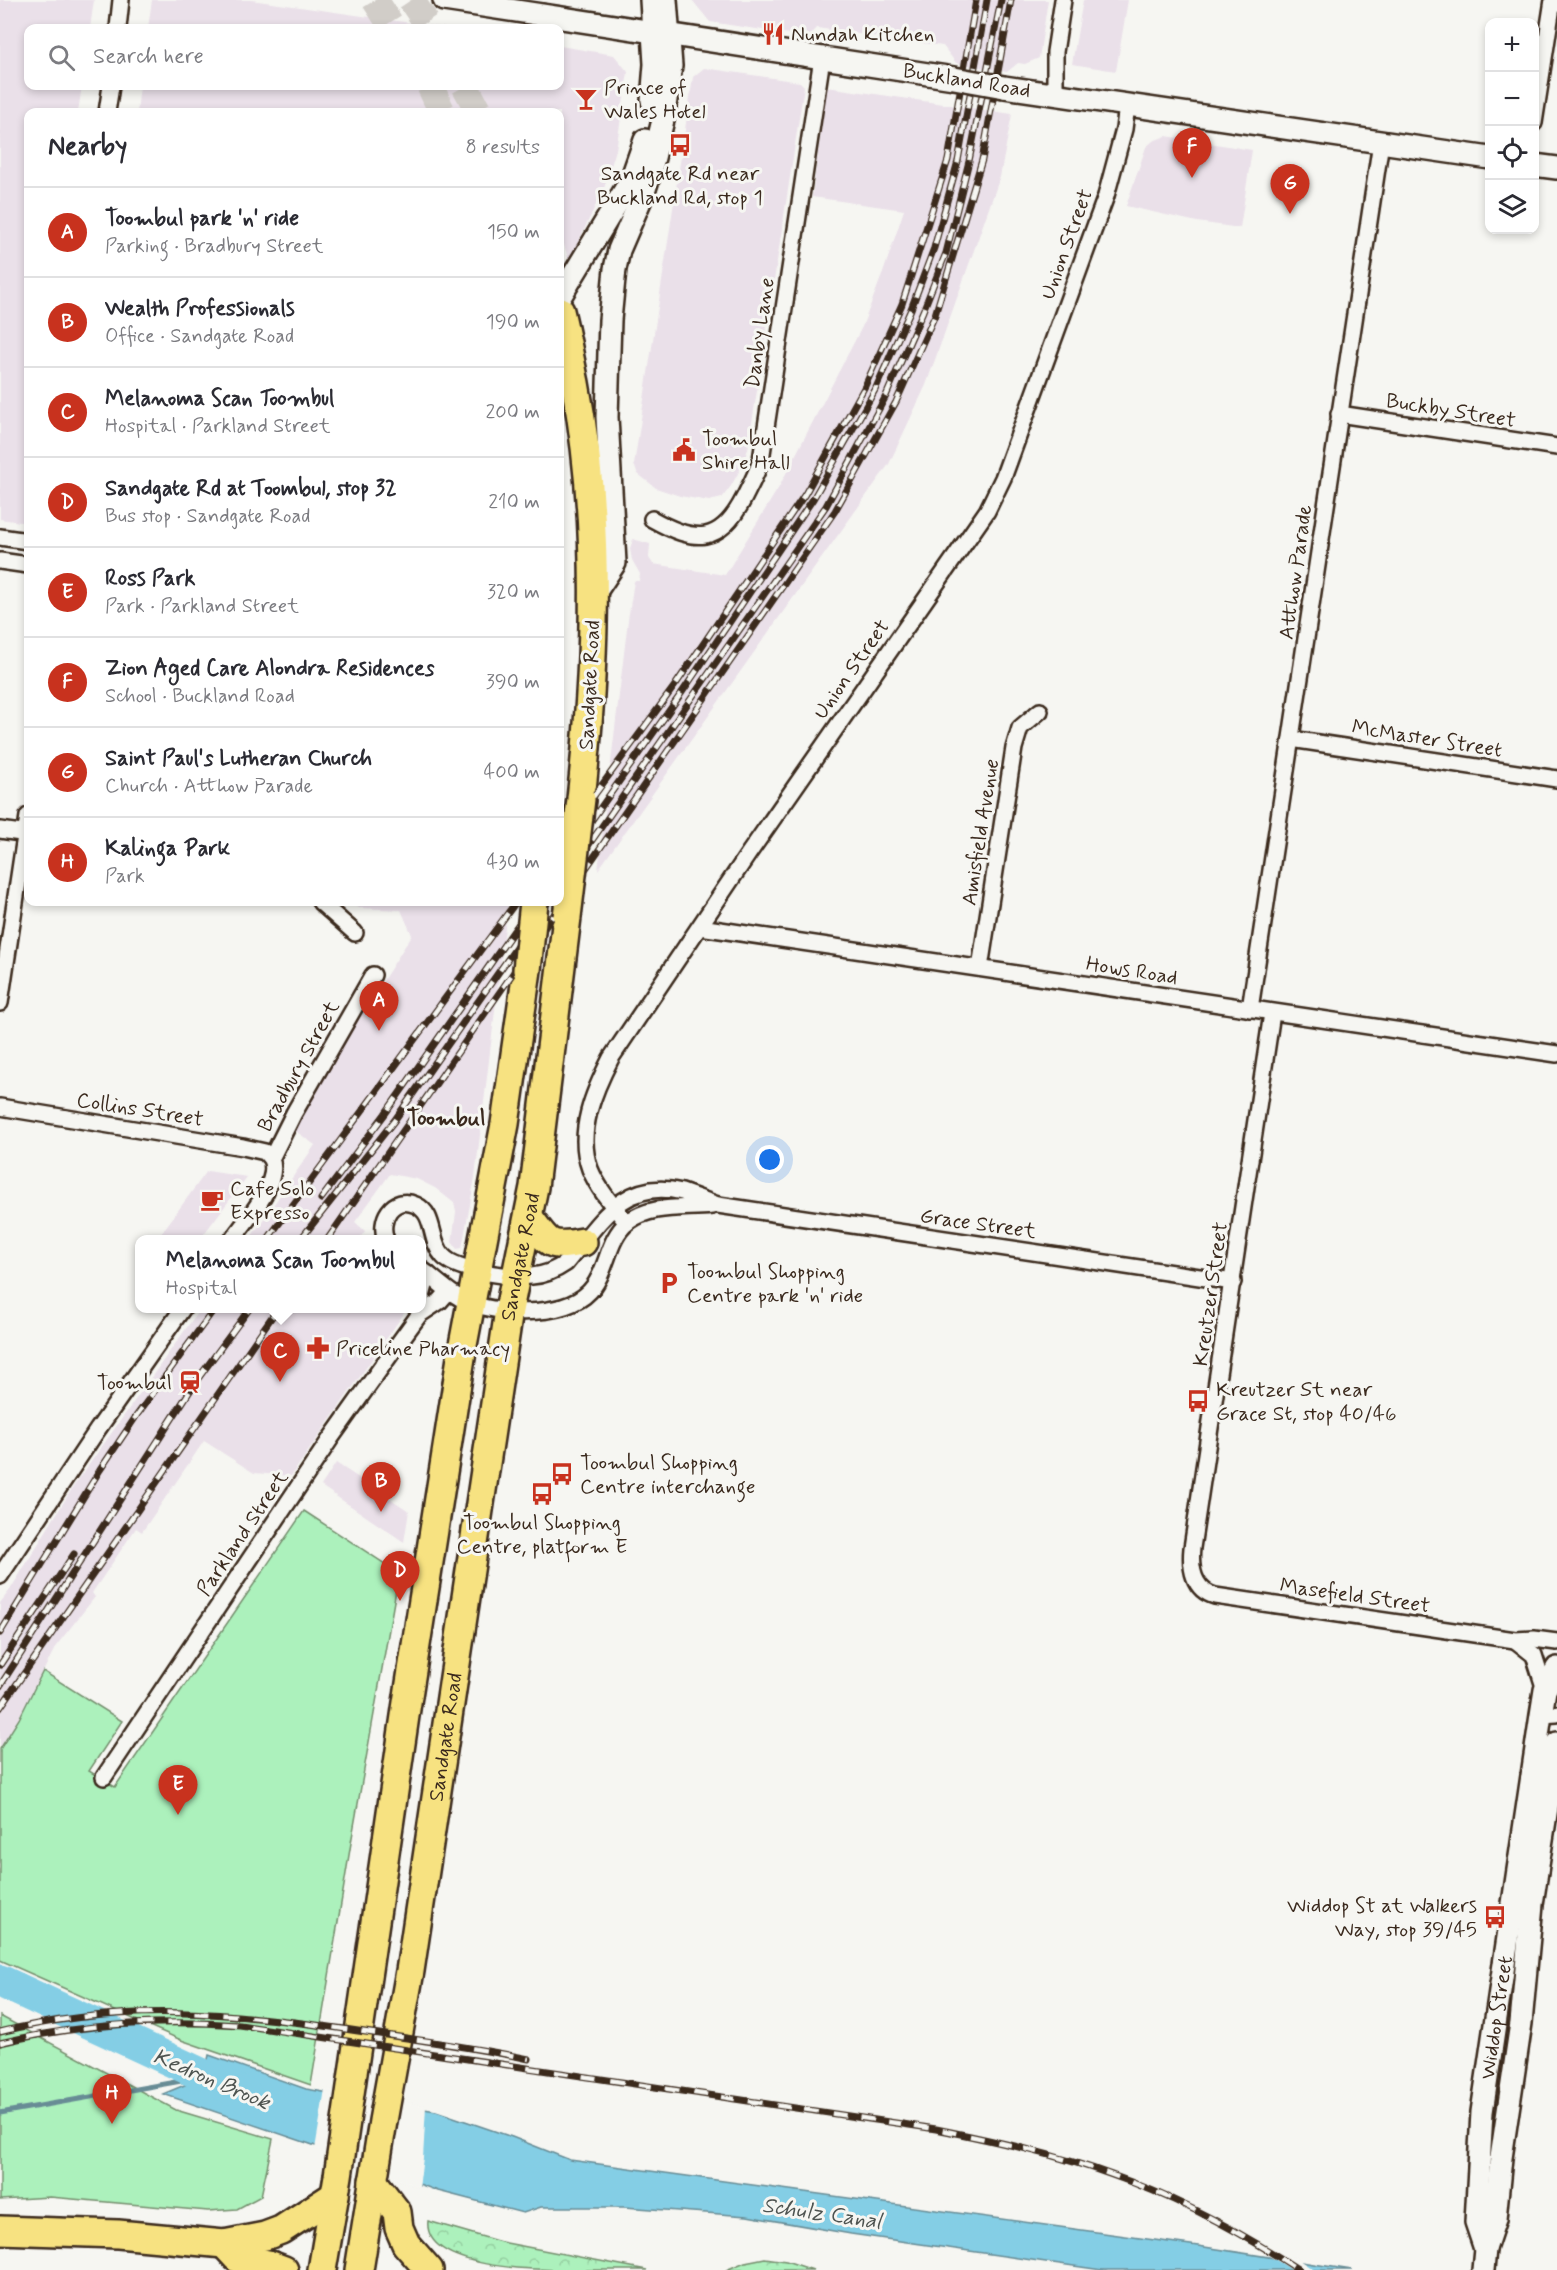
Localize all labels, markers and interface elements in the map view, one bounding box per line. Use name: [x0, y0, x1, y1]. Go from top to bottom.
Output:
map controls: [1485, 18, 1539, 234]
button: +: [1485, 18, 1539, 72]
restaurant icon: Nundah Kitchen: [760, 21, 786, 47]
place label: Nundah Kitchen: [791, 21, 934, 49]
search box: [24, 24, 564, 90]
icon: search: [45, 41, 78, 74]
text: Search here: [93, 43, 204, 71]
street label: Buckland Road: [901, 57, 1033, 105]
button: −: [1485, 72, 1539, 126]
place label: Prince of Wales Hotel: [604, 74, 706, 126]
bar icon: Prince of Wales Hotel: [573, 86, 599, 112]
button: locate: [1485, 126, 1539, 180]
pin: F: [1172, 128, 1212, 178]
text: Nearby: [48, 130, 127, 164]
bus stop icon: Sandgate Rd near Buckland Rd, stop 1: [667, 132, 693, 158]
text: 8 results: [466, 134, 540, 161]
place label: Sandgate Rd near Buckland Rd, stop 1: [597, 160, 763, 212]
pin: G: [1270, 164, 1310, 214]
button: layers: [1485, 180, 1539, 234]
street label: Union Street: [1034, 185, 1100, 304]
text: Toombul park 'n' ride: [105, 205, 299, 233]
text: A: [61, 219, 74, 246]
text: 150 m: [487, 219, 540, 246]
text: Parking · Bradbury Street: [105, 233, 323, 260]
street label: Danby Lane: [738, 276, 782, 390]
text: Wealth Professionals: [105, 295, 295, 323]
text: B: [61, 309, 74, 336]
text: 190 m: [486, 309, 540, 336]
text: Office · Sandgate Road: [105, 323, 294, 350]
text: Melanoma Scan Toombul: [105, 385, 334, 413]
street label: Buckby Street: [1384, 387, 1518, 435]
text: C: [60, 399, 75, 426]
text: 200 m: [485, 399, 540, 426]
text: Hospital · Parkland Street: [105, 413, 330, 440]
place label: Toombul Shire Hall: [702, 425, 790, 477]
public building icon: Toombul Shire Hall: [671, 437, 697, 463]
text: Sandgate Rd at Toombul, stop 32: [105, 475, 397, 503]
text: D: [61, 489, 74, 516]
text: 210 m: [488, 489, 540, 516]
text: Bus stop · Sandgate Road: [105, 503, 310, 530]
street label: Atthow Parade: [1273, 503, 1319, 641]
text: Ross Park: [105, 565, 195, 593]
text: E: [62, 579, 73, 606]
text: 320 m: [487, 579, 540, 606]
text: Park · Parkland Street: [105, 593, 299, 620]
street label: Union Street: [807, 614, 897, 725]
street label: Sandgate Road: [573, 619, 607, 751]
text: Zion Aged Care Alondra Residences: [105, 655, 435, 683]
text: F: [62, 669, 73, 696]
text: 390 m: [486, 669, 540, 696]
text: School · Buckland Road: [105, 683, 295, 710]
street label: McMaster Street: [1350, 713, 1504, 765]
text: Saint Paul's Lutheran Church: [105, 745, 372, 773]
street label: Amisfield Avenue: [956, 757, 1006, 908]
text: G: [61, 759, 74, 786]
text: 400 m: [484, 759, 540, 786]
text: Church · Atthow Parade: [105, 773, 313, 800]
text: Kalinga Park: [105, 835, 230, 863]
text: H: [61, 849, 74, 876]
text: 430 m: [487, 849, 540, 876]
text: Park: [105, 863, 145, 890]
street label: Hows Road: [1084, 950, 1180, 992]
pin: A: [360, 982, 398, 1031]
street label: Bradbury Street: [251, 995, 347, 1137]
street label: Collins Street: [74, 1086, 205, 1134]
district label: Toombul: [407, 1105, 485, 1133]
your location: [755, 1145, 784, 1174]
place label: Cafe Solo Expresso: [230, 1175, 314, 1227]
cafe icon: Cafe Solo Expresso: [199, 1187, 225, 1213]
street label: Sandgate Road: [495, 1190, 547, 1323]
street label: Grace Street: [918, 1202, 1038, 1246]
street label: Kreutzer Street: [1187, 1220, 1235, 1368]
popup: [135, 1235, 426, 1313]
text: Melanoma Scan Toombul: [166, 1247, 395, 1275]
place label: Toombul Shopping Centre park 'n' ride: [687, 1258, 863, 1310]
parking icon: Toombul Shopping Centre park 'n' ride: [656, 1270, 682, 1296]
text: Hospital: [166, 1275, 237, 1302]
pin: C: [260, 1332, 300, 1382]
pharmacy icon: Priceline Pharmacy: [305, 1335, 331, 1361]
place label: Priceline Pharmacy: [336, 1335, 510, 1363]
place label: Toombul: [97, 1369, 172, 1397]
station icon: Toombul: [177, 1369, 203, 1395]
place label: Kreutzer St near Grace St, stop 40/46: [1216, 1376, 1397, 1428]
bus stop icon: Kreutzer St near Grace St, stop 40/46: [1185, 1388, 1211, 1414]
place label: Toombul Shopping Centre interchange: [580, 1449, 755, 1503]
bus stop icon: Toombul Shopping Centre interchange: [549, 1461, 575, 1487]
pin: B: [362, 1462, 400, 1512]
street label: Parkland Street: [190, 1465, 296, 1602]
bus stop icon: Toombul Shopping Centre, platform E: [529, 1481, 555, 1507]
place label: Toombul Shopping Centre, platform E: [457, 1509, 627, 1563]
pin: D: [380, 1552, 420, 1601]
street label: Masefield Street: [1278, 1572, 1432, 1620]
street label: Sandgate Road: [423, 1671, 470, 1804]
pin: E: [158, 1766, 198, 1815]
place label: Widdop St at Walkers Way, stop 39/45: [1287, 1892, 1477, 1944]
bus stop icon: Widdop St at Walkers Way, stop 39/45: [1482, 1904, 1508, 1930]
street label: Widdop Street: [1474, 1954, 1520, 2081]
water label: Kedron Brook: [149, 2043, 275, 2118]
pin: H: [92, 2074, 132, 2124]
water label: Schulz Canal: [760, 2192, 885, 2236]

